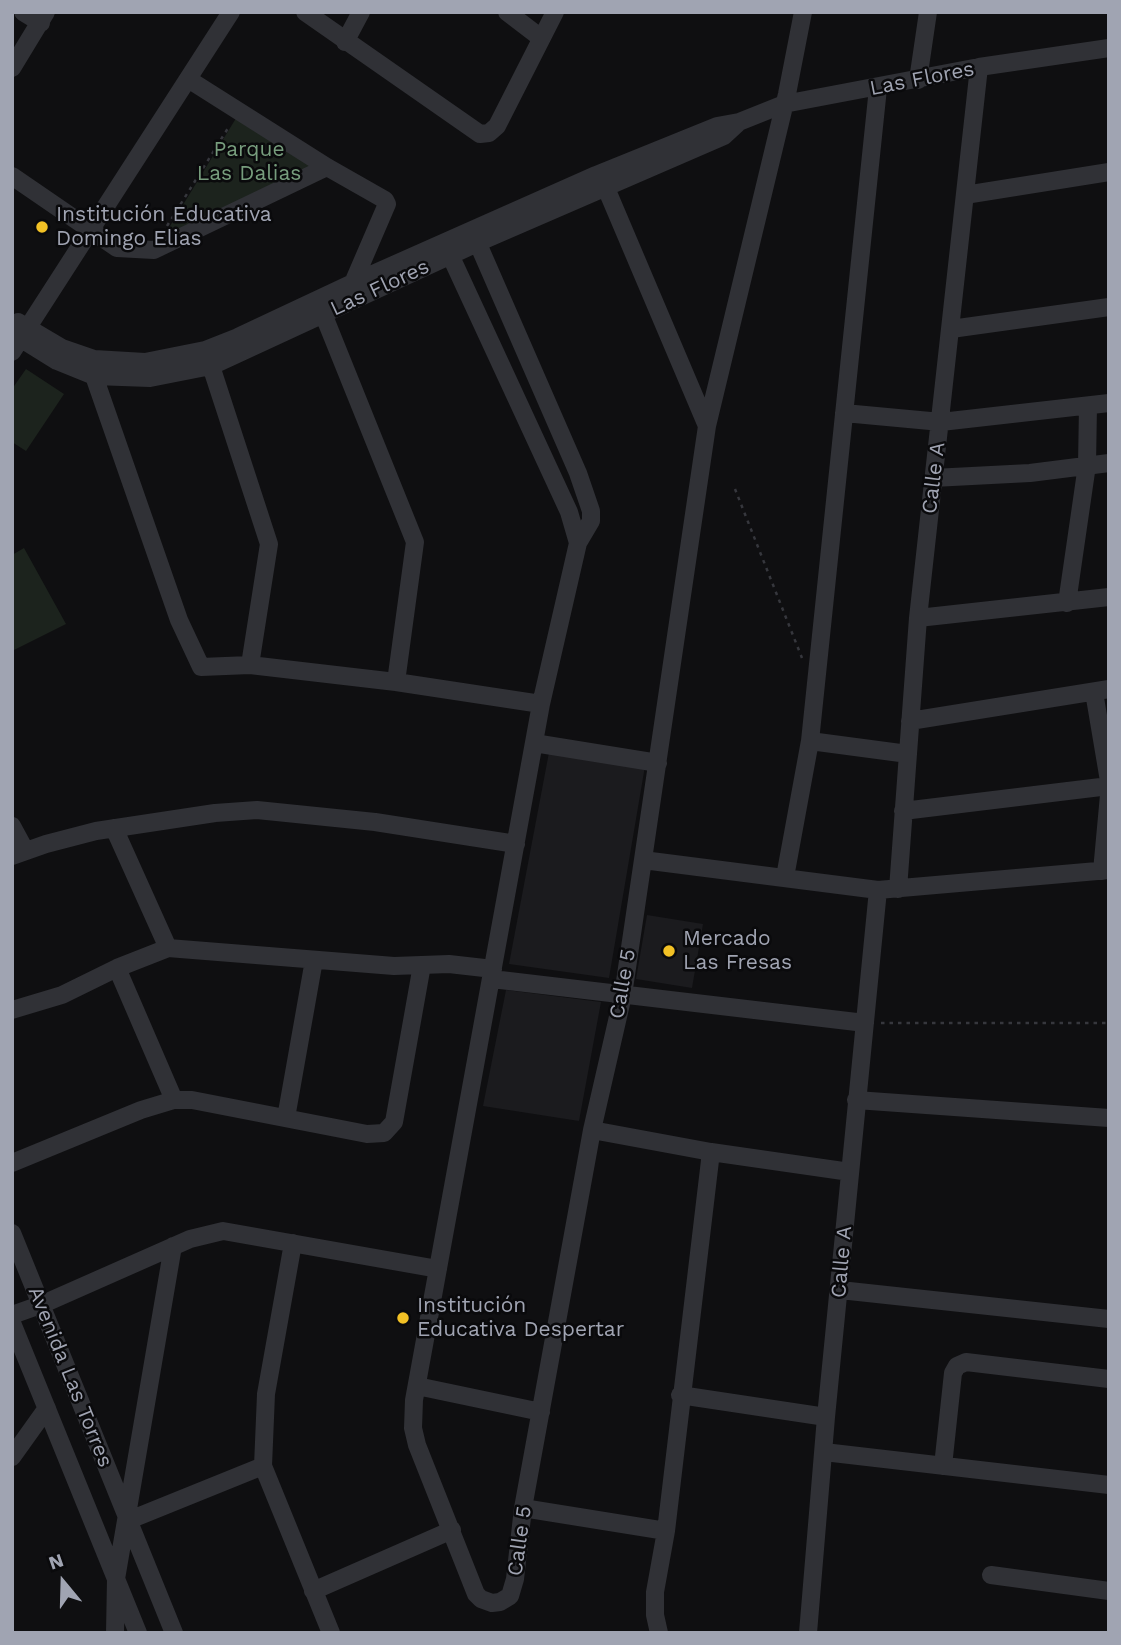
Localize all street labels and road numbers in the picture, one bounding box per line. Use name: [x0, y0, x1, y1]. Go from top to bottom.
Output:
street label: Las Flores: [868, 57, 976, 101]
street label: Las Flores: [327, 254, 433, 322]
street label: Calle A: [917, 441, 951, 515]
street label: Calle 5: [604, 947, 642, 1021]
street label: Calle A: [826, 1225, 858, 1299]
street label: Avenida Las Torres: [22, 1283, 118, 1471]
street label: Calle 5: [503, 1504, 537, 1578]

